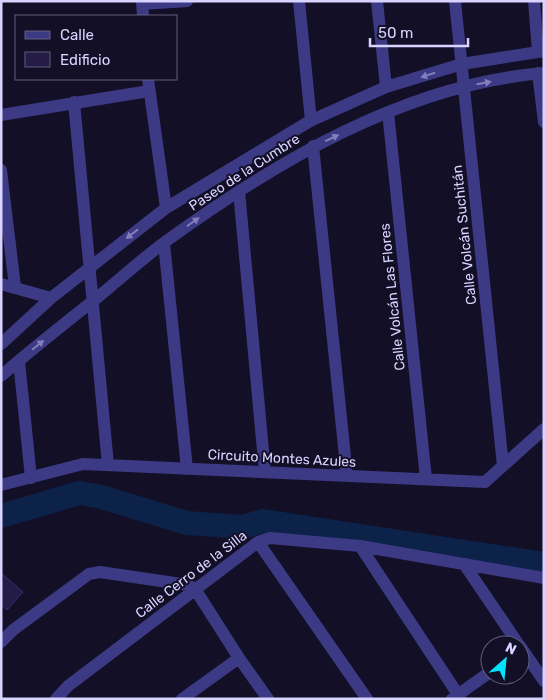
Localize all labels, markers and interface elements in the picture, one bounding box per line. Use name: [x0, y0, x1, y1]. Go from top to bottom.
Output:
legend: [15, 15, 178, 80]
scale bar: [370, 15, 468, 47]
text: 50 m: [378, 24, 413, 42]
text: Calle: [60, 26, 94, 44]
text: Edificio: [60, 51, 110, 69]
one-way arrow: [420, 71, 435, 79]
one-way arrow: [476, 78, 492, 86]
street label: Paseo de la Cumbre: [186, 130, 303, 215]
one-way arrow: [325, 133, 339, 141]
street label: Calle Volcán Suchitán: [449, 164, 480, 306]
one-way arrow: [187, 217, 200, 227]
street label: Calle Volcán Las Flores: [376, 222, 409, 371]
one-way arrow: [126, 229, 139, 240]
one-way arrow: [32, 339, 45, 350]
street label: Circuito Montes Azules: [207, 446, 357, 471]
street label: Calle Cerro de la Silla: [132, 527, 250, 622]
north arrow: [480, 635, 530, 685]
text: N: [502, 639, 519, 659]

